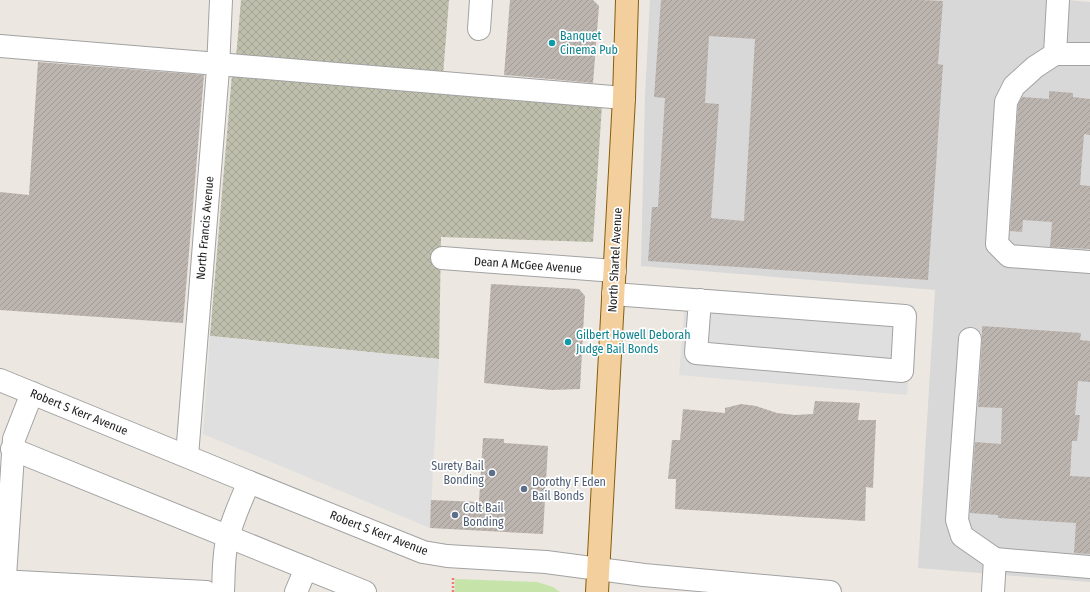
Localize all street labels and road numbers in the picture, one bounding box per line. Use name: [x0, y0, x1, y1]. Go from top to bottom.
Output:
street label: North Francis Avenue: [193, 176, 217, 280]
street label: North Shartel Avenue: [605, 207, 625, 313]
street label: Dean A McGee Avenue: [474, 254, 583, 276]
street label: Robert S Kerr Avenue: [28, 386, 130, 438]
street label: Robert S Kerr Avenue: [328, 508, 430, 558]

